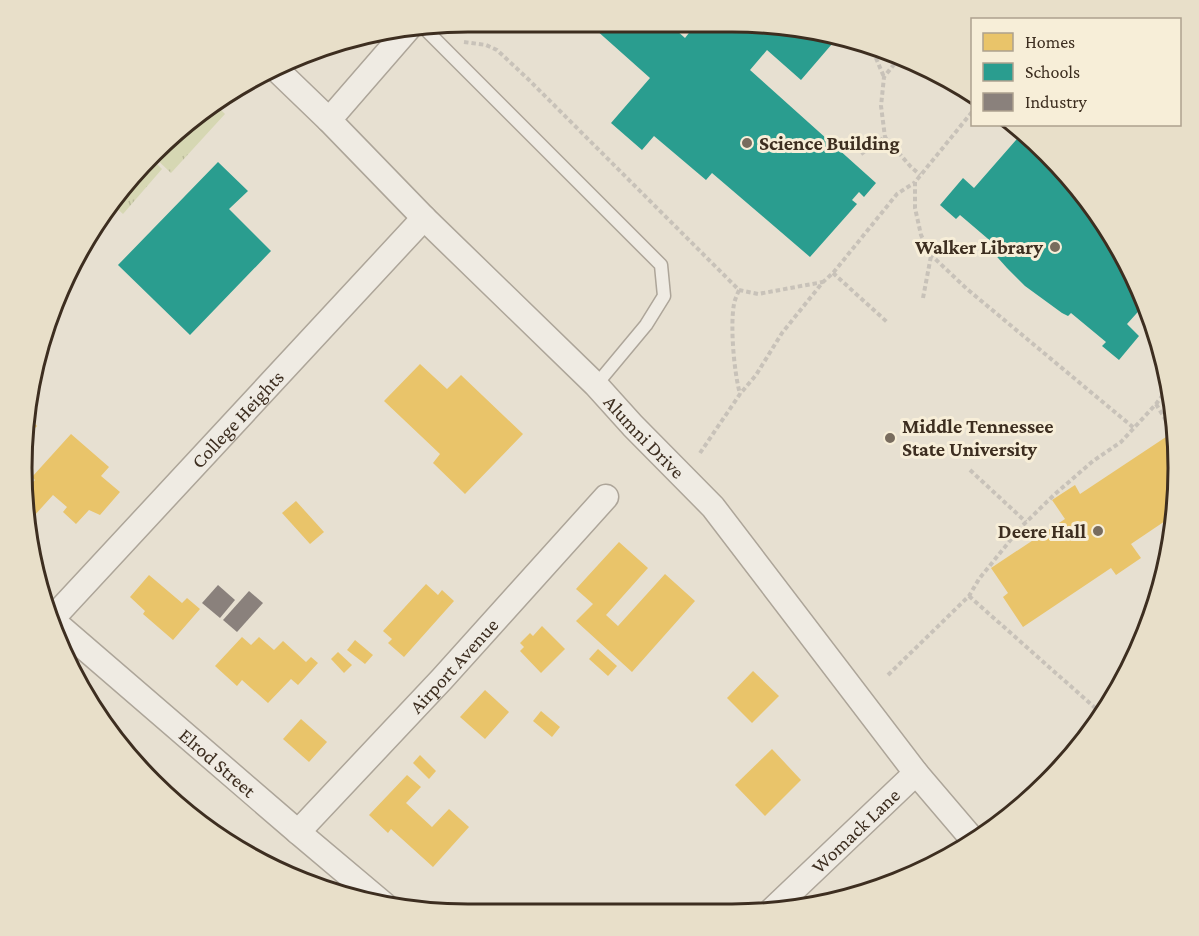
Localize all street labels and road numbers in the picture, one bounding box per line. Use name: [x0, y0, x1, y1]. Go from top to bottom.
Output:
street label: College Heights: [187, 366, 288, 472]
street label: Alumni Drive: [600, 391, 689, 483]
street label: Airport Avenue: [405, 613, 503, 717]
street label: Elrod Street: [175, 724, 261, 802]
street label: Womack Lane: [807, 784, 904, 878]

